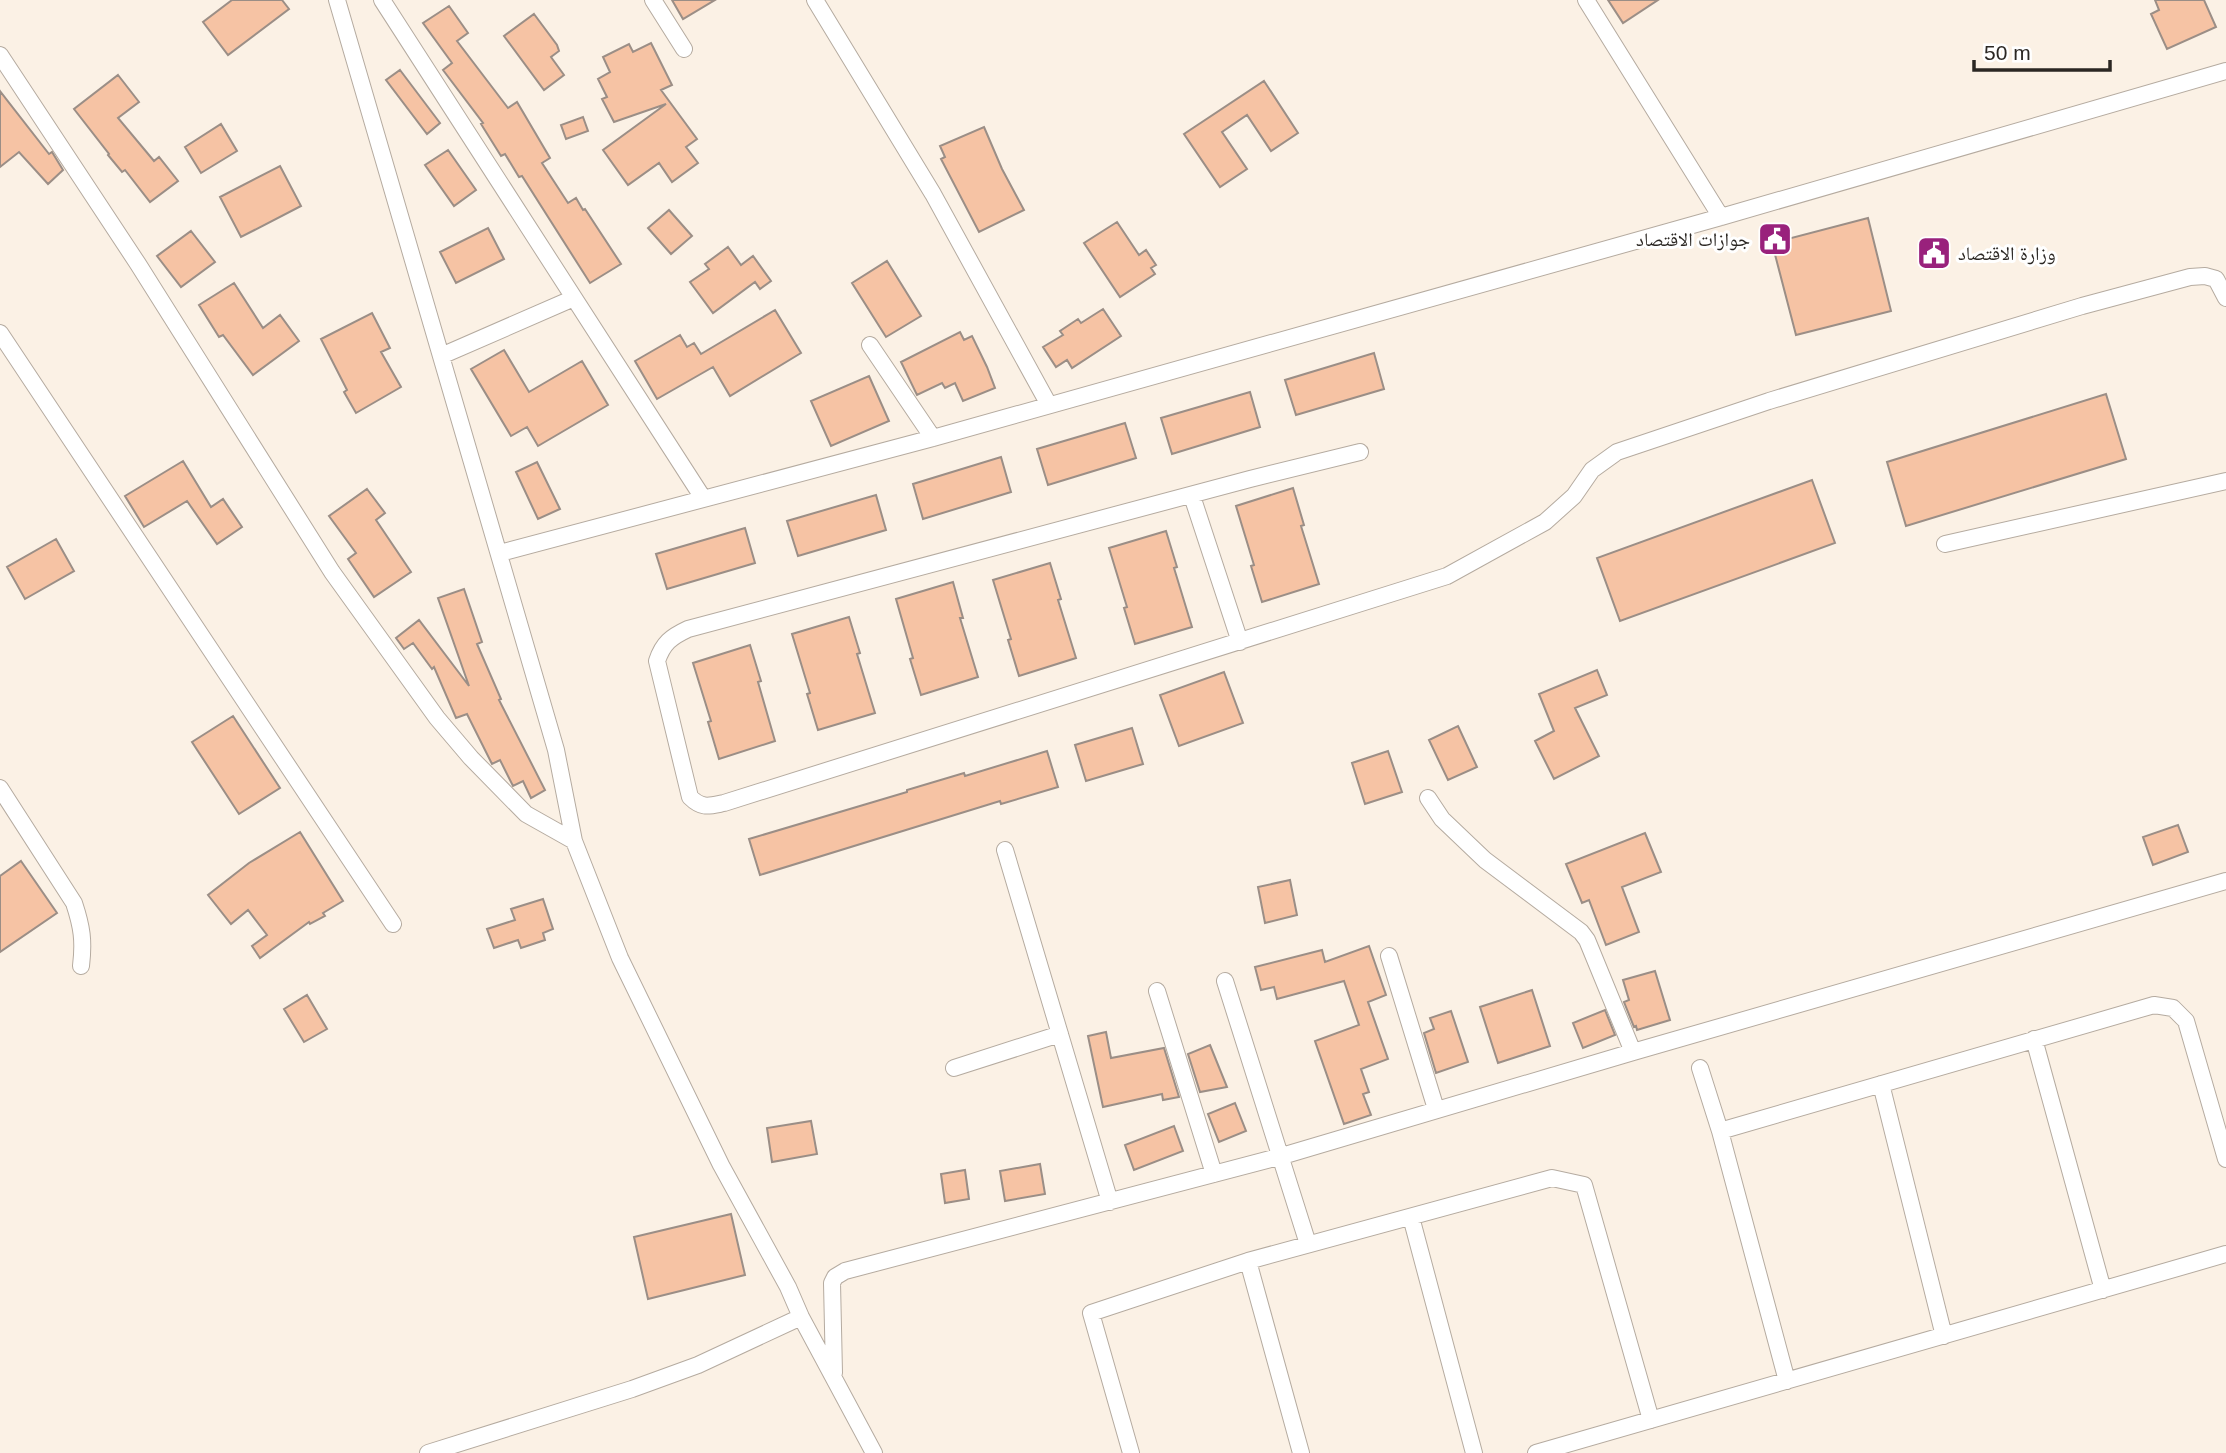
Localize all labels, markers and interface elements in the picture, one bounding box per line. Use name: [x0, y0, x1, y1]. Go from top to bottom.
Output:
scale bar: [1974, 28, 2110, 72]
text: 50 m: [1984, 41, 2031, 64]
public building icon: جوازات الاقتصاد: [1756, 220, 1794, 258]
place label: جوازات الاقتصاد: [1636, 229, 1750, 251]
public building icon: وزارة الاقتصاد: [1915, 234, 1953, 272]
place label: وزارة الاقتصاد: [1958, 243, 2056, 265]

